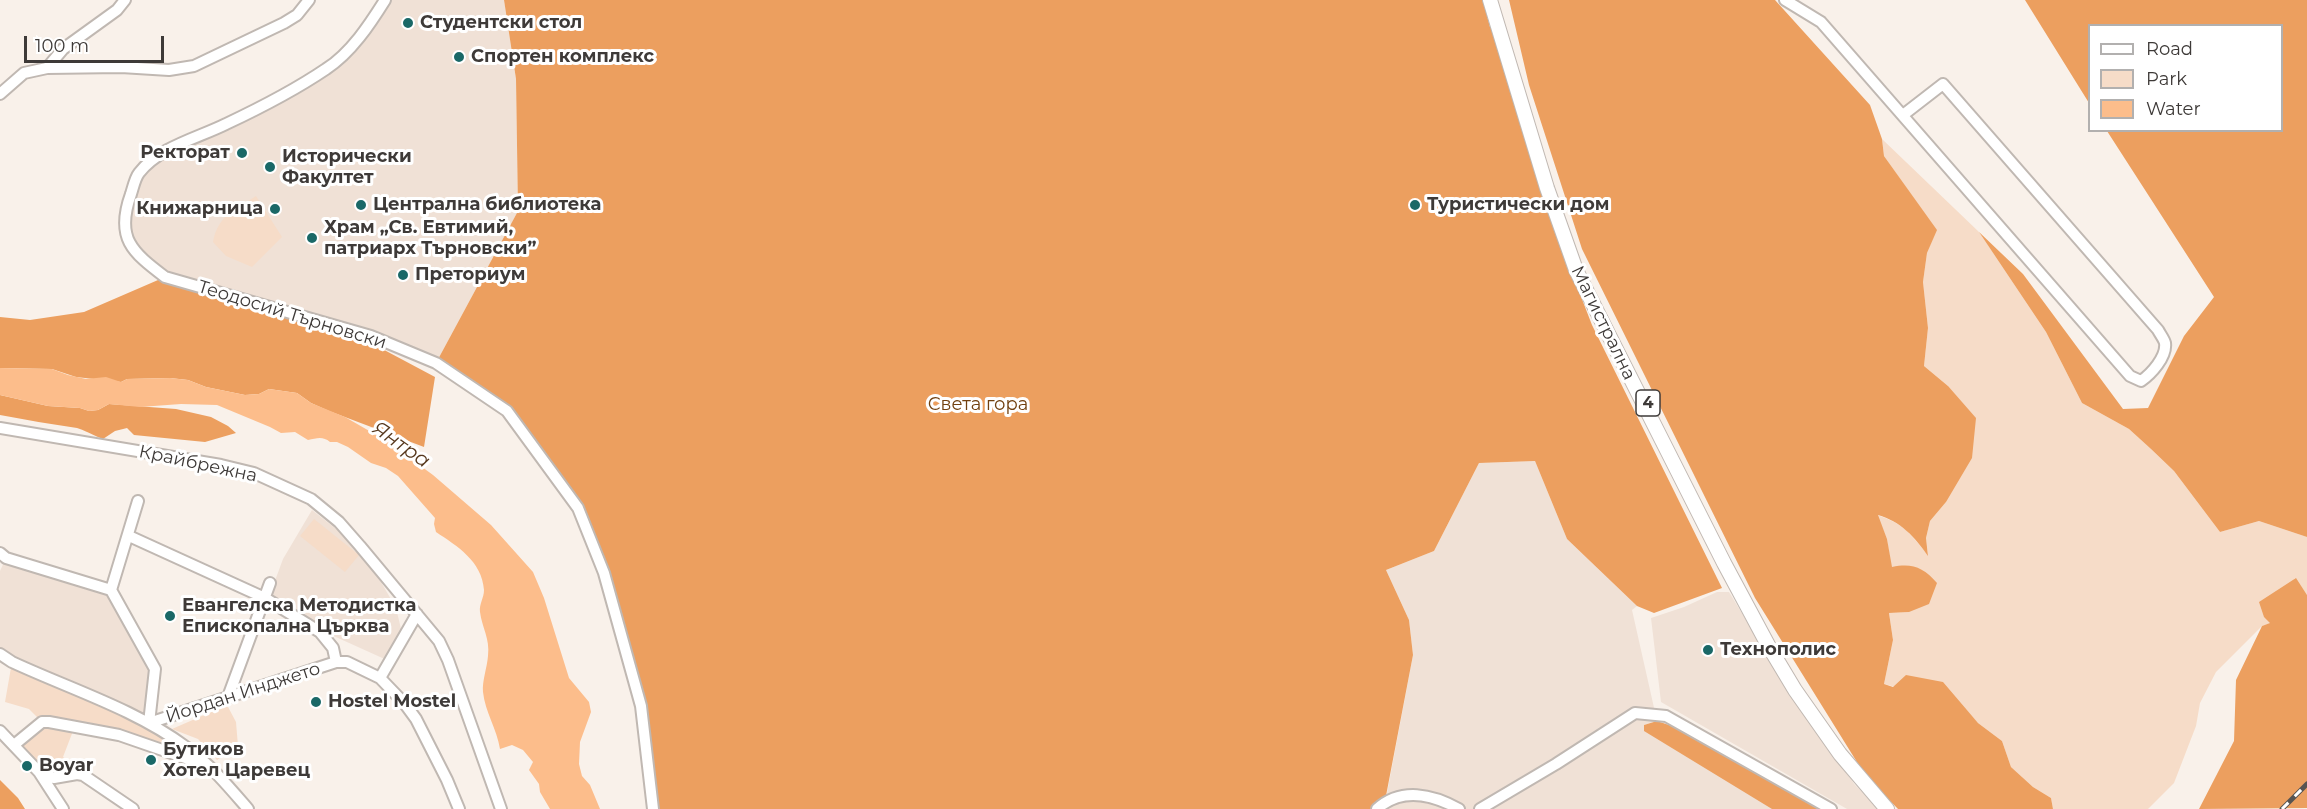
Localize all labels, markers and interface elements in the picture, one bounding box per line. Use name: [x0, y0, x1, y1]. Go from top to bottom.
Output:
place label: Студентски стол: [420, 12, 582, 34]
marker: Студентски стол: [401, 16, 415, 30]
scale bar: [27, 24, 166, 62]
legend: [2088, 24, 2283, 132]
text: 100 m: [35, 35, 89, 57]
text: Road: [2146, 38, 2193, 60]
place label: Спортен комплекс: [471, 46, 654, 68]
marker: Спортен комплекс: [452, 50, 466, 64]
text: Park: [2146, 68, 2187, 90]
text: Water: [2146, 98, 2201, 120]
place label: Ректорат: [140, 142, 230, 164]
marker: Ректорат: [235, 146, 249, 160]
place label: Исторически Факултет: [282, 146, 412, 188]
marker: Исторически Факултет: [263, 160, 277, 174]
place label: Централна библиотека: [373, 194, 601, 216]
place label: Туристически дом: [1427, 194, 1609, 216]
place label: Книжарница: [136, 198, 263, 220]
marker: Централна библиотека: [354, 198, 368, 212]
marker: Туристически дом: [1408, 198, 1422, 212]
marker: Книжарница: [268, 202, 282, 216]
place label: Храм „Св. Евтимий, патриарх Търновски”: [324, 217, 536, 260]
marker: Храм „Св. Евтимий, патриарх Търновски”: [305, 231, 319, 245]
street label: Магистрална: [1566, 263, 1640, 383]
place label: Преториум: [415, 264, 525, 286]
marker: Преториум: [396, 268, 410, 282]
street label: Теодосий Търновски: [195, 276, 389, 354]
road number: 4: [1636, 390, 1660, 416]
park label: Света гора: [928, 394, 1028, 416]
water label: Янтра: [367, 416, 435, 474]
street label: Крайбрежна: [137, 441, 259, 487]
place label: Евангелска Методистка Епископална Църква: [182, 595, 416, 638]
marker: Евангелска Методистка Епископална Църква: [163, 609, 177, 623]
place label: Технополис: [1720, 639, 1836, 661]
marker: Технополис: [1701, 643, 1715, 657]
street label: Йордан Инджето: [163, 658, 323, 728]
place label: Hostel Mostel: [328, 691, 456, 713]
marker: Hostel Mostel: [309, 695, 323, 709]
place label: Бутиков Хотел Царевец: [163, 739, 310, 782]
marker: Бутиков Хотел Царевец: [144, 753, 158, 767]
place label: Boyar: [39, 755, 94, 777]
marker: Boyar: [20, 759, 34, 773]

